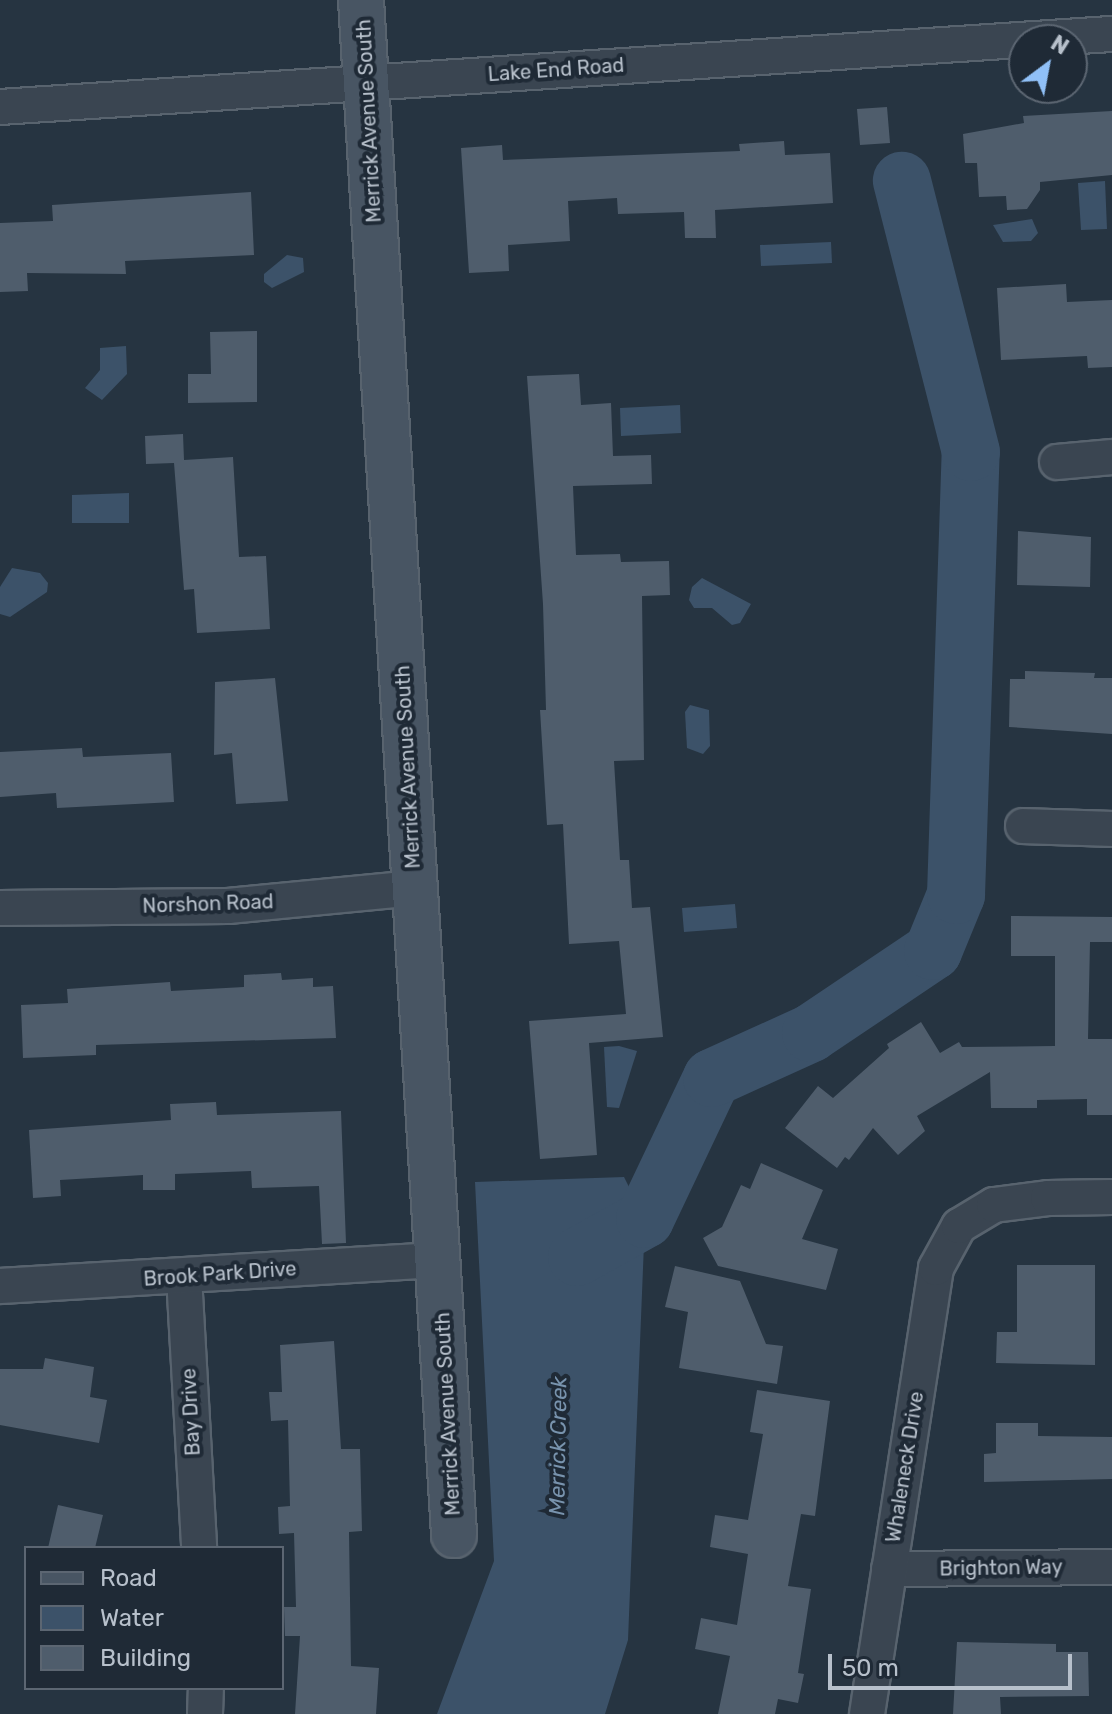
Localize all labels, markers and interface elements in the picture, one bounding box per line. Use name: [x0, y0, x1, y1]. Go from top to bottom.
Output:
street label: Merrick Avenue South: [352, 18, 386, 224]
north arrow: [1008, 24, 1088, 104]
text: N: [1046, 29, 1074, 61]
street label: Lake End Road: [487, 53, 625, 87]
street label: Merrick Avenue South: [391, 664, 425, 870]
street label: Norshon Road: [142, 890, 274, 918]
street label: Brook Park Drive: [143, 1257, 297, 1291]
street label: Merrick Avenue South: [431, 1311, 465, 1517]
street label: Bay Drive: [177, 1367, 205, 1457]
water label: Merrick Creek: [544, 1376, 572, 1516]
street label: Whaleneck Drive: [881, 1390, 929, 1544]
legend: [24, 1546, 284, 1690]
street label: Brighton Way: [939, 1555, 1063, 1581]
text: Road: [100, 1564, 157, 1592]
text: Water: [100, 1604, 164, 1632]
scale bar: [832, 1638, 1076, 1688]
text: Building: [100, 1644, 191, 1672]
text: 50 m: [842, 1654, 899, 1682]

